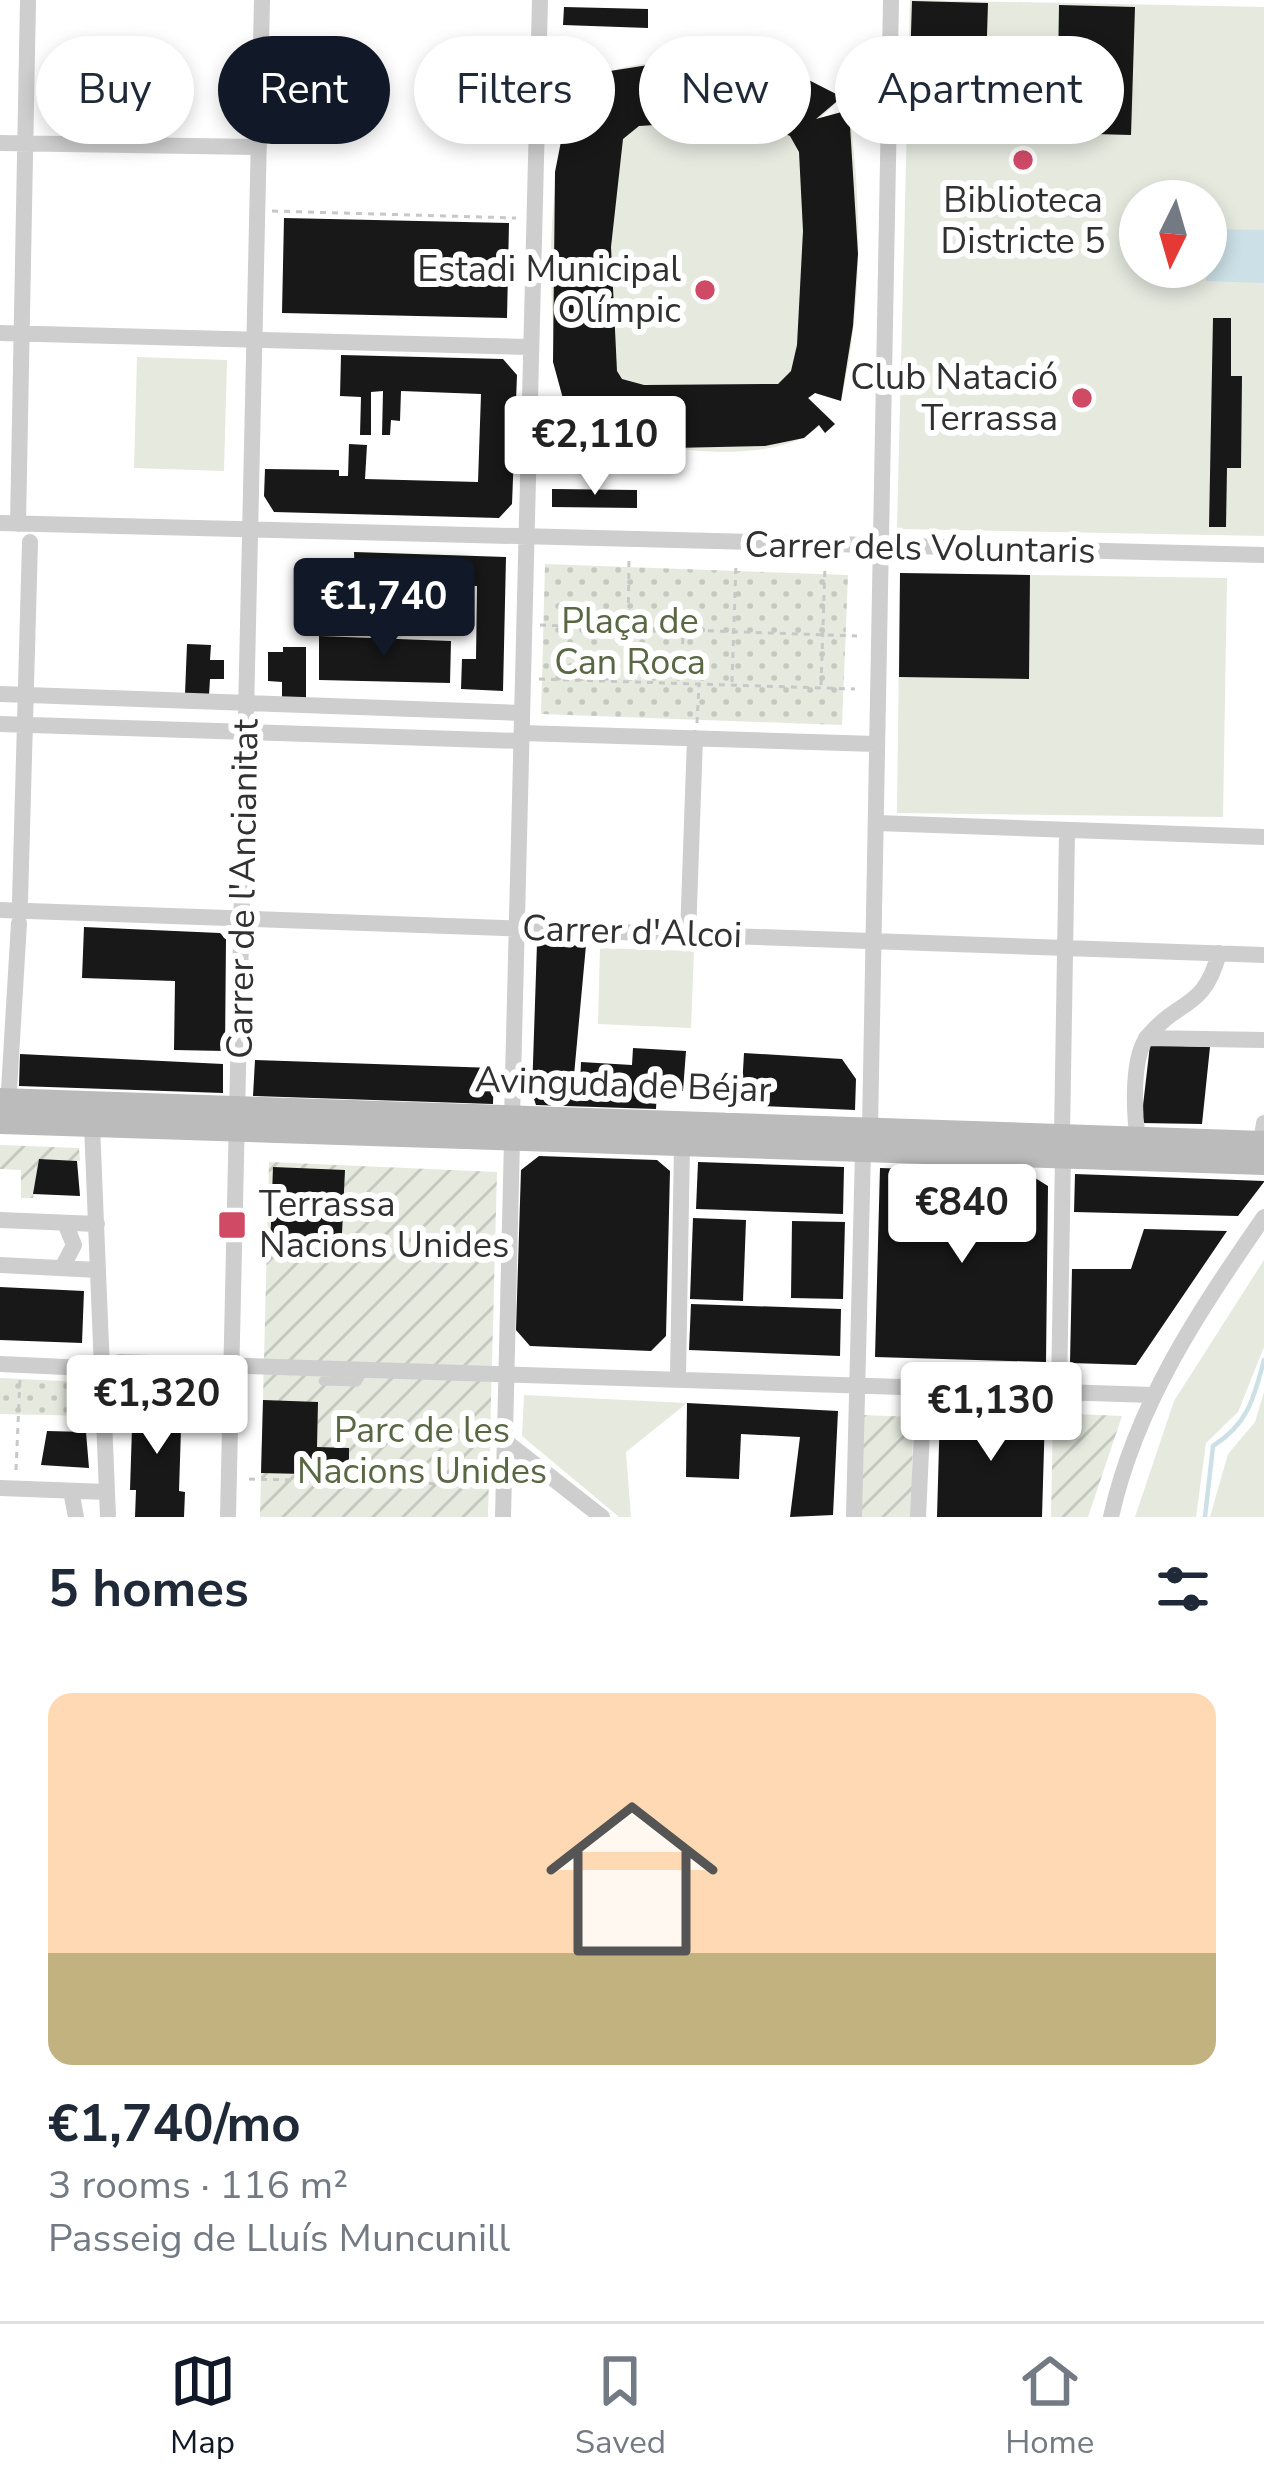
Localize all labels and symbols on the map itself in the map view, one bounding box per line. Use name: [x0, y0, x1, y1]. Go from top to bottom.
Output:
marker: Biblioteca Districte 5: [1010, 147, 1036, 173]
place label: Biblioteca Districte 5: [940, 176, 1106, 266]
north arrow: [1119, 180, 1227, 288]
place label: Estadi Municipal Olímpic: [417, 245, 681, 335]
marker: Estadi Municipal Olímpic: [692, 277, 718, 303]
place label: Club Natació Terrassa: [850, 353, 1058, 443]
marker: Club Natació Terrassa: [1069, 385, 1095, 411]
pin: €2,110: [497, 396, 693, 498]
street label: Carrer dels Voluntaris: [744, 520, 1096, 576]
pin: €1,740: [286, 558, 482, 660]
park label: Plaça de Can Roca: [554, 597, 706, 687]
street label: Carrer de l'Ancianitat: [216, 718, 270, 1059]
street label: Carrer d'Alcoi: [521, 904, 743, 960]
street label: Avinguda de Béjar: [474, 1055, 772, 1115]
pin: €840: [891, 1164, 1033, 1266]
place label: Terrassa Nacions Unides: [259, 1180, 509, 1270]
marker: Terrassa Nacions Unides: [216, 1209, 248, 1241]
pin: €1,320: [59, 1355, 255, 1457]
pin: €1,130: [893, 1362, 1089, 1464]
park label: Parc de les Nacions Unides: [297, 1406, 547, 1496]

